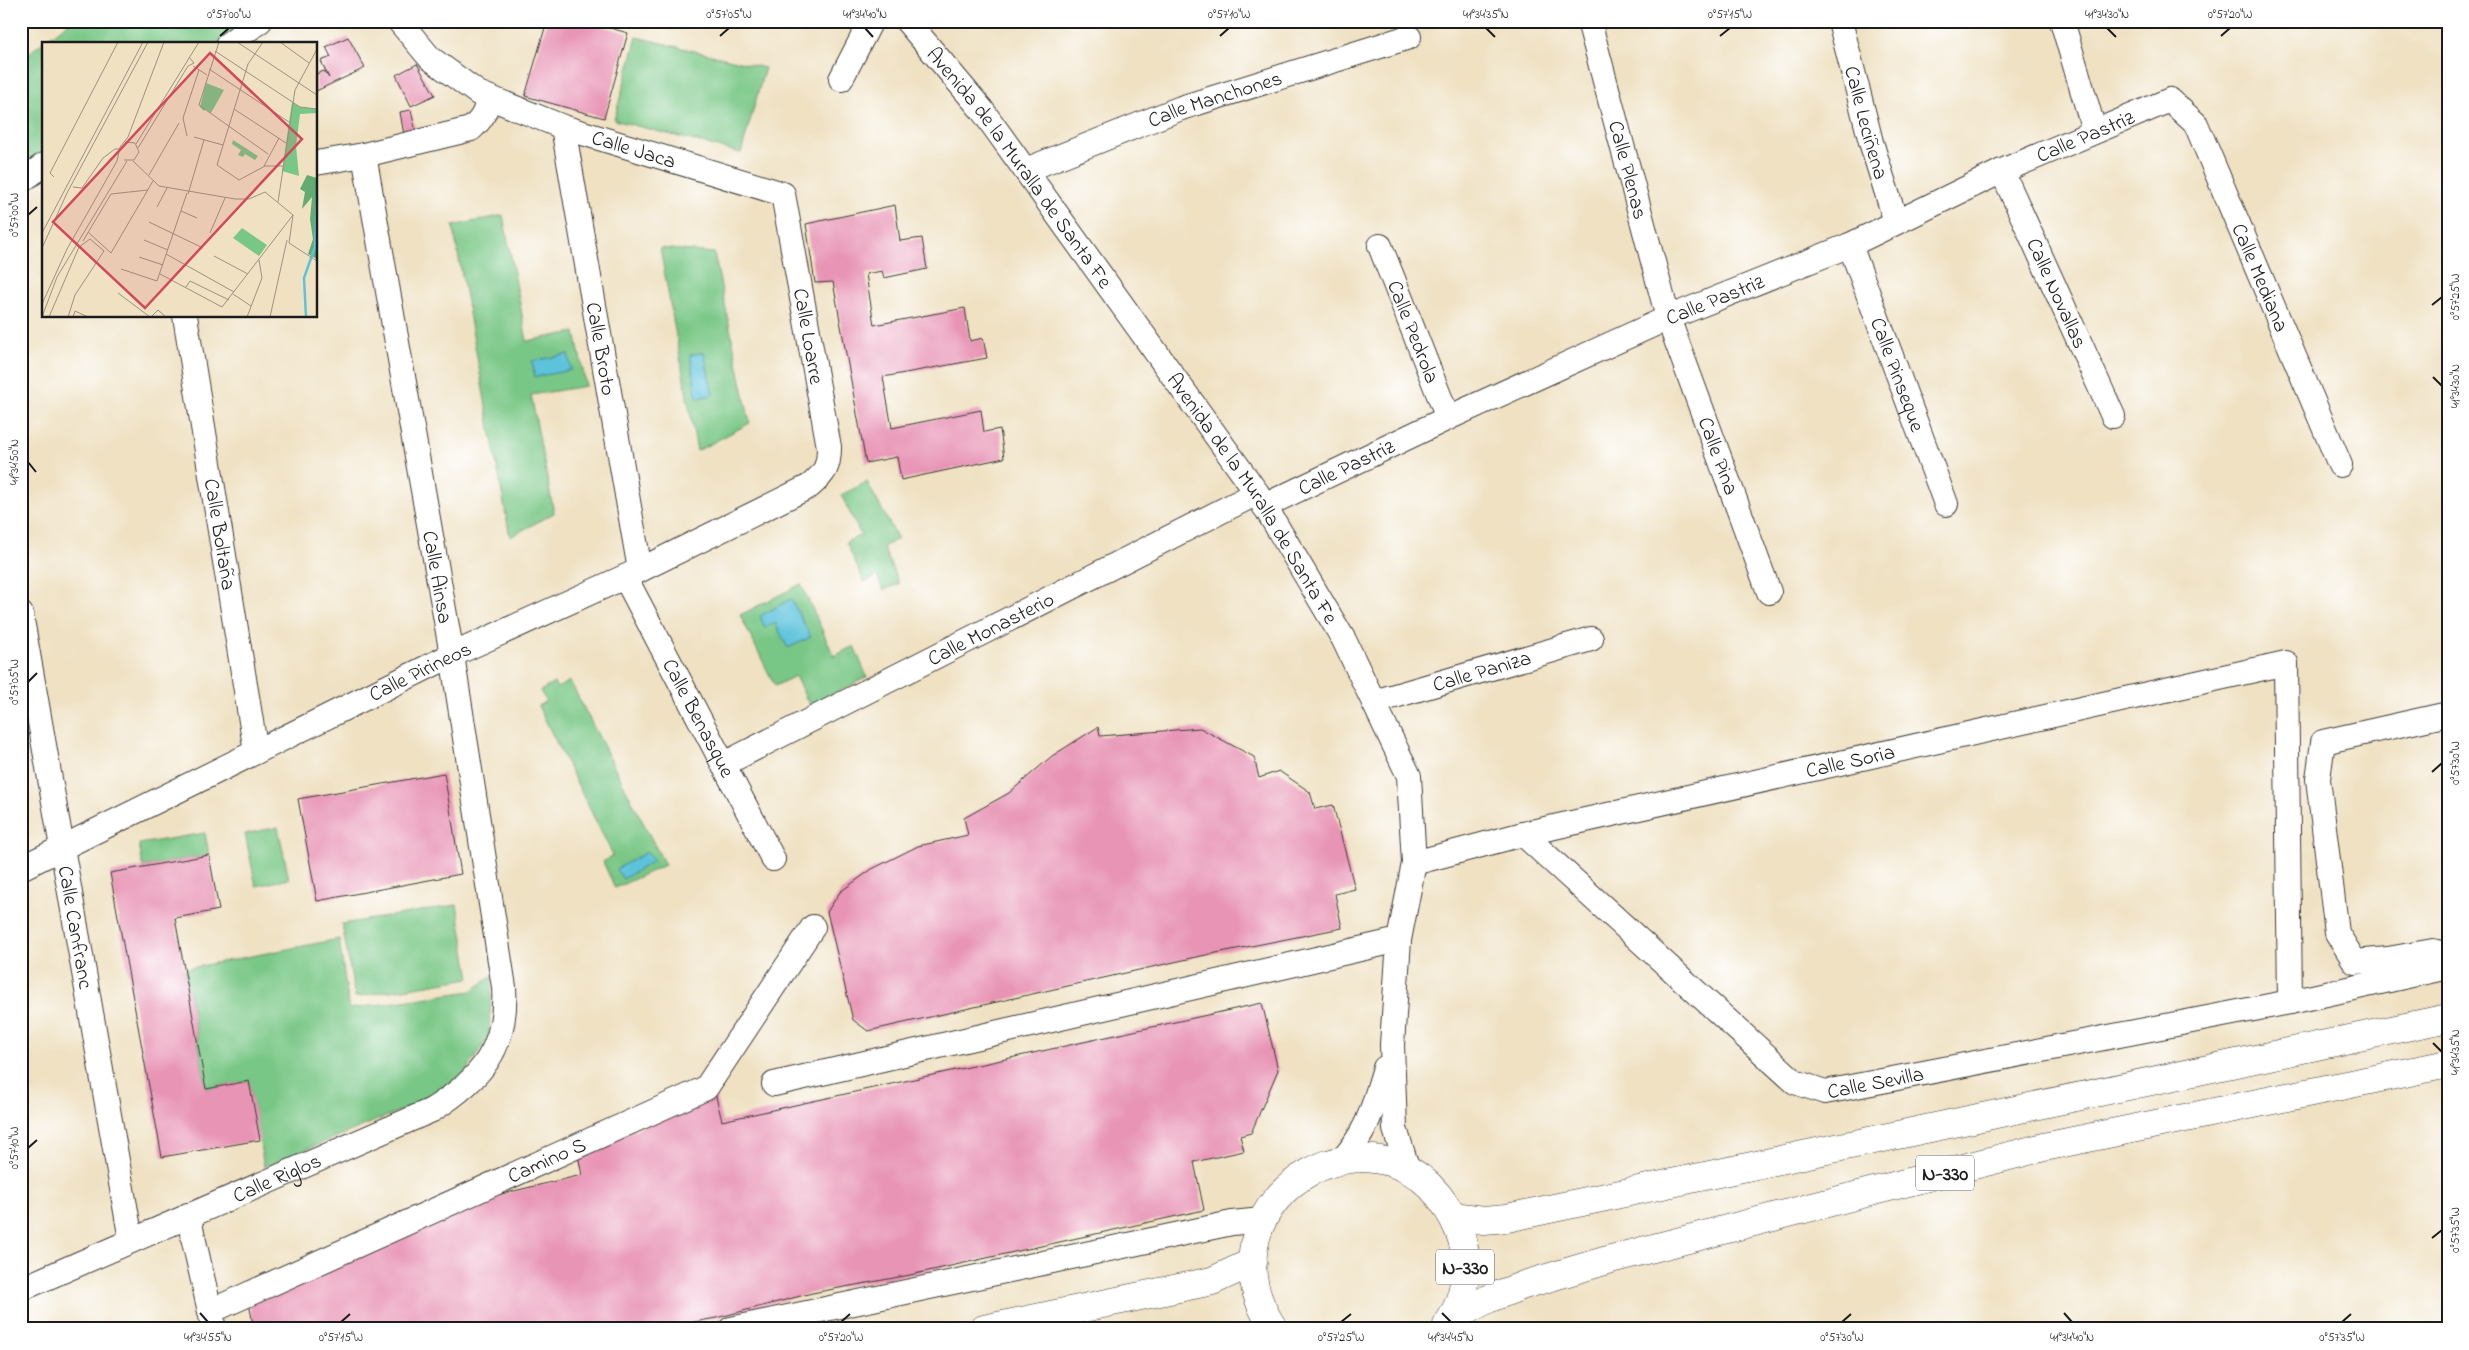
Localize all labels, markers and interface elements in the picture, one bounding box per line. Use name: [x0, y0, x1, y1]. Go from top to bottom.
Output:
text: 0°57'00"W: [207, 6, 251, 24]
text: 0°57'05"W: [706, 6, 752, 24]
text: 41°34'40"N: [843, 6, 887, 24]
text: 0°57'10"W: [1208, 6, 1250, 24]
text: 41°34'35"N: [1463, 6, 1509, 24]
text: 0°57'15"W: [1708, 6, 1752, 24]
text: 41°34'30"N: [2085, 6, 2129, 24]
text: 0°57'20"W: [2208, 6, 2252, 24]
street label: Avenida de la Muralla de Santa Fe: [918, 41, 1119, 296]
inset map: [42, 42, 318, 318]
street label: Calle Leciñena: [1835, 63, 1895, 184]
street label: Calle Manchones: [1144, 64, 1286, 137]
street label: Calle Pastriz: [2032, 104, 2140, 172]
street label: Calle Plenas: [1599, 118, 1654, 223]
street label: Calle Jaca: [588, 124, 679, 178]
text: 0°57'00"W: [6, 193, 24, 237]
street label: Calle Mediana: [2223, 219, 2295, 337]
street label: Calle Novallas: [2017, 234, 2094, 354]
street label: Calle Pastriz: [1662, 268, 1769, 334]
text: 0°57'25"W: [2447, 274, 2465, 320]
street label: Calle Pedrola: [1378, 276, 1446, 388]
street label: Calle Loarre: [784, 286, 830, 387]
street label: Calle Broto: [577, 300, 622, 398]
street label: Calle Pinseque: [1861, 314, 1931, 437]
text: 41°34'30"N: [2447, 364, 2465, 408]
street label: Avenida de la Muralla de Santa Fe: [1158, 367, 1345, 631]
street label: Calle Pina: [1689, 413, 1745, 500]
street label: Calle Pastriz: [1294, 433, 1400, 504]
text: 41°34'50"N: [6, 439, 24, 485]
street label: Calle Boltaña: [195, 476, 242, 592]
street label: Calle Ainsa: [413, 529, 459, 626]
street label: Calle Monasterio: [923, 586, 1060, 675]
street label: Calle Pirineos: [364, 635, 477, 711]
street label: Calle Paniza: [1429, 644, 1535, 701]
street label: Calle Benasque: [653, 654, 741, 784]
text: 0°57'05"W: [6, 659, 24, 705]
street label: Calle Soria: [1803, 738, 1898, 787]
text: 0°57'30"W: [2447, 741, 2465, 785]
street label: Calle Canfranc: [49, 864, 100, 992]
text: 41°34'35"N: [2447, 1029, 2465, 1075]
street label: Calle Sevilla: [1825, 1060, 1927, 1108]
text: 0°57'10"W: [6, 1127, 24, 1169]
street label: Camino S: [503, 1131, 591, 1192]
street label: Calle Riglos: [229, 1147, 327, 1212]
road number: N-330: [1916, 1156, 1974, 1190]
text: 0°57'35"W: [2447, 1207, 2465, 1253]
road number: N-330: [1436, 1250, 1494, 1284]
text: 41°34'55"N: [184, 1329, 232, 1347]
text: 0°57'15"W: [319, 1329, 363, 1347]
text: 0°57'20"W: [819, 1329, 863, 1347]
text: 0°57'25"W: [1318, 1329, 1364, 1347]
text: 41°34'45"N: [1428, 1329, 1474, 1347]
text: 0°57'30"W: [1820, 1329, 1864, 1347]
text: 41°34'40"N: [2050, 1329, 2094, 1347]
text: 0°57'35"W: [2319, 1329, 2365, 1347]

